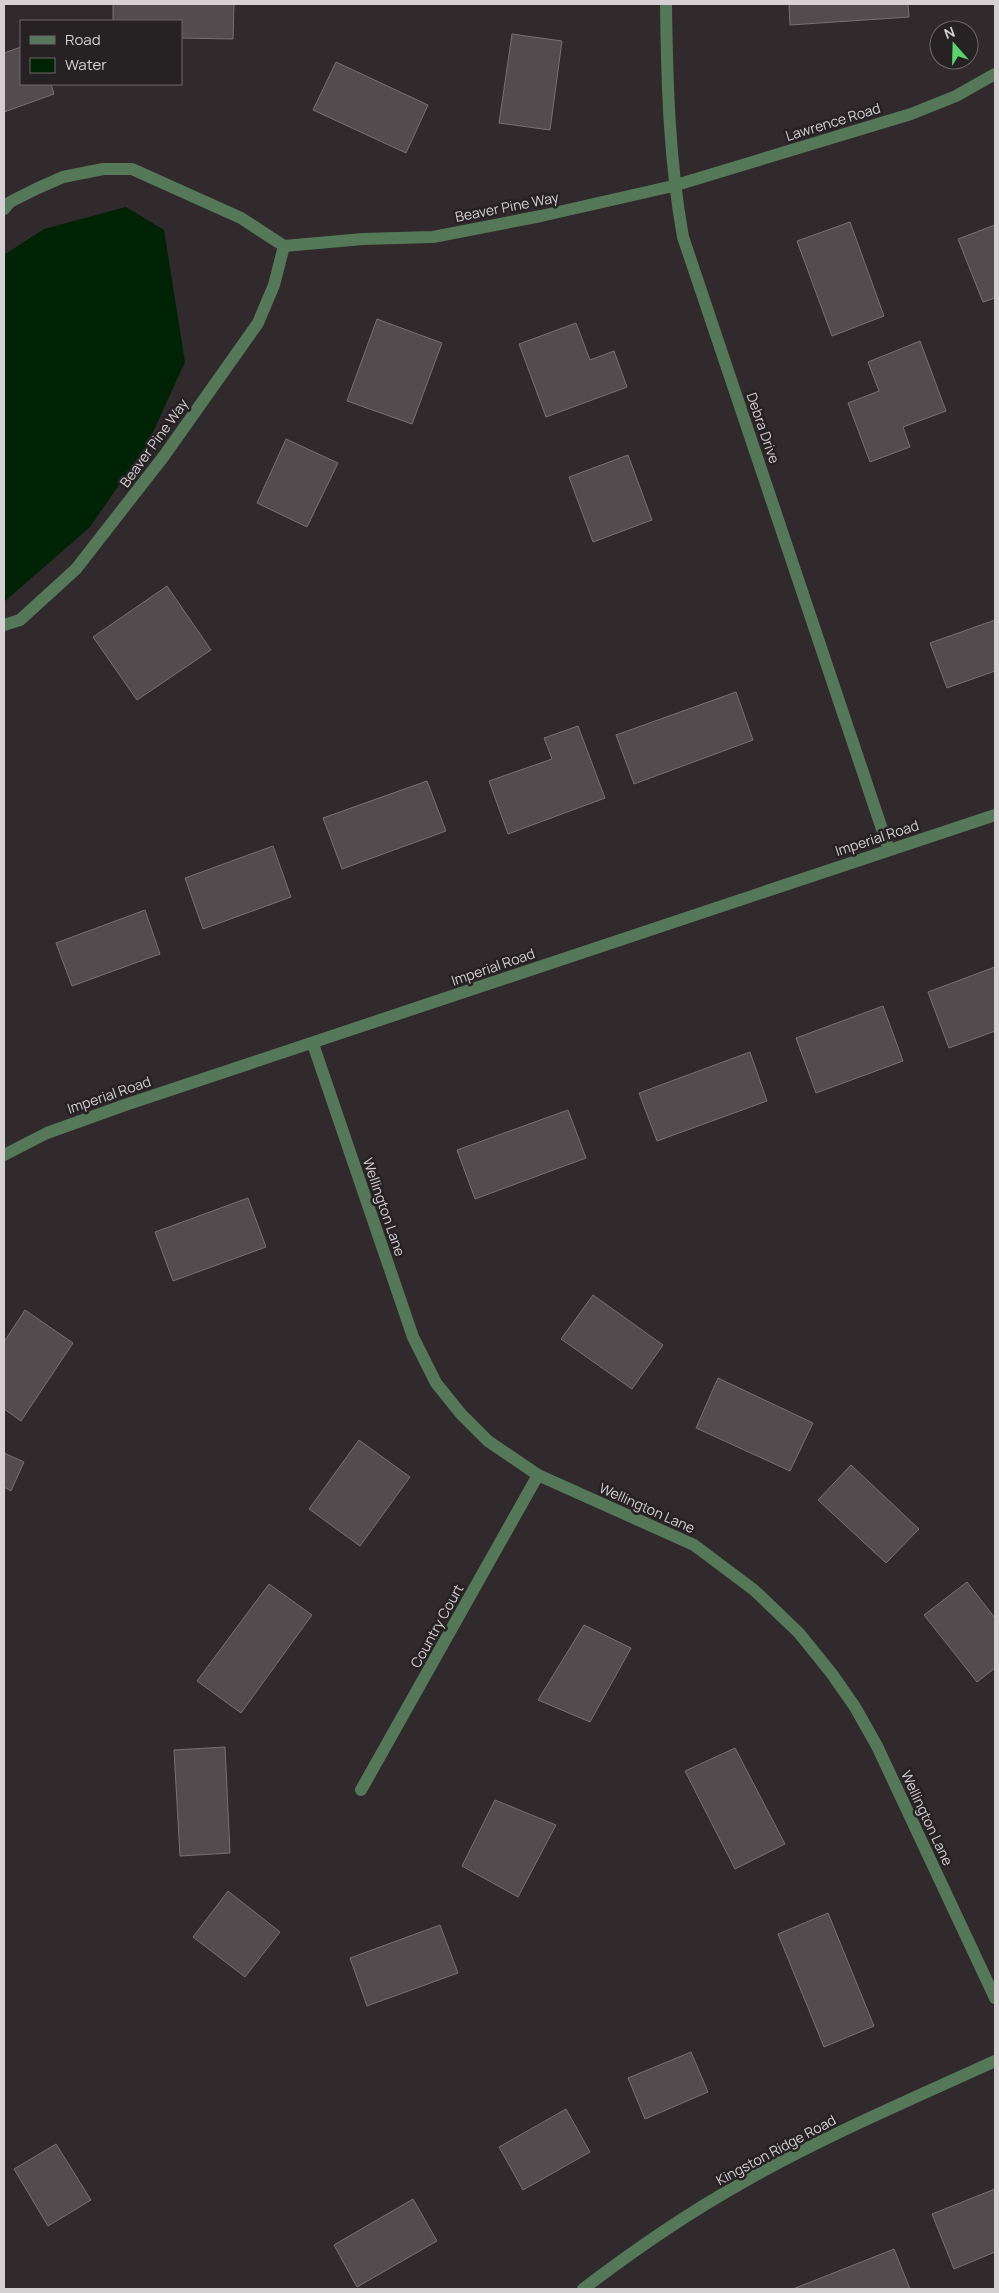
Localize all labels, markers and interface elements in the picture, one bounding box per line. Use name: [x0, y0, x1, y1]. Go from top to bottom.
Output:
legend: [20, 20, 182, 85]
north arrow: [929, 20, 979, 70]
text: N: [941, 22, 957, 43]
text: Road: [65, 29, 101, 50]
text: Water: [65, 54, 107, 75]
street label: Lawrence Road: [783, 98, 883, 145]
street label: Beaver Pine Way: [453, 187, 561, 226]
street label: Debra Drive: [742, 390, 784, 466]
street label: Beaver Pine Way: [115, 394, 193, 491]
street label: Imperial Road: [833, 815, 921, 860]
street label: Imperial Road: [449, 943, 537, 990]
street label: Imperial Road: [65, 1071, 153, 1118]
street label: Wellington Lane: [359, 1155, 410, 1259]
street label: Wellington Lane: [596, 1478, 698, 1537]
street label: Country Court: [406, 1580, 468, 1671]
street label: Wellington Lane: [897, 1767, 958, 1868]
street label: Kingston Ridge Road: [713, 2110, 839, 2189]

